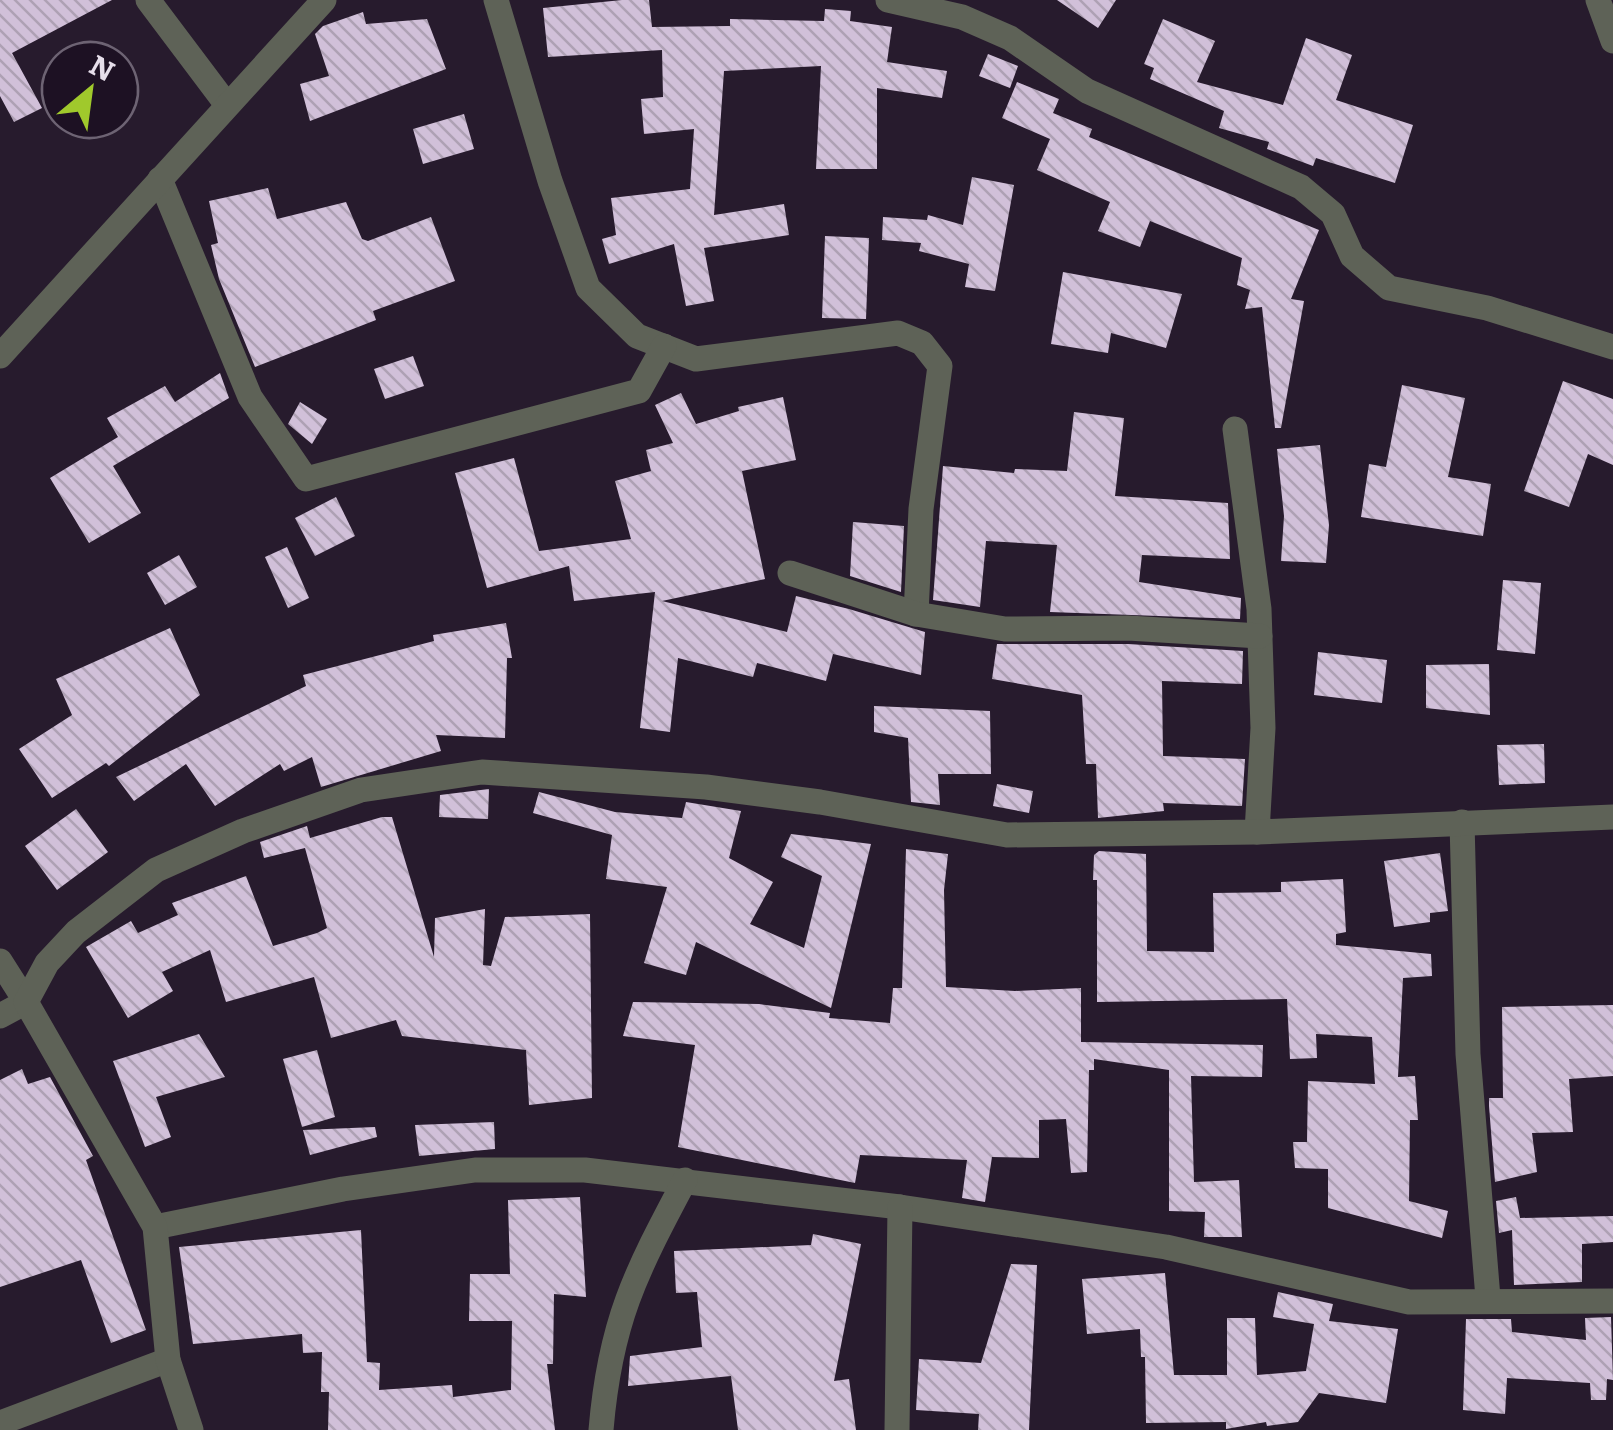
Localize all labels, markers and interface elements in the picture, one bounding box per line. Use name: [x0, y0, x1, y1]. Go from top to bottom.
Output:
north arrow: [40, 40, 140, 140]
text: N: [83, 42, 124, 90]

